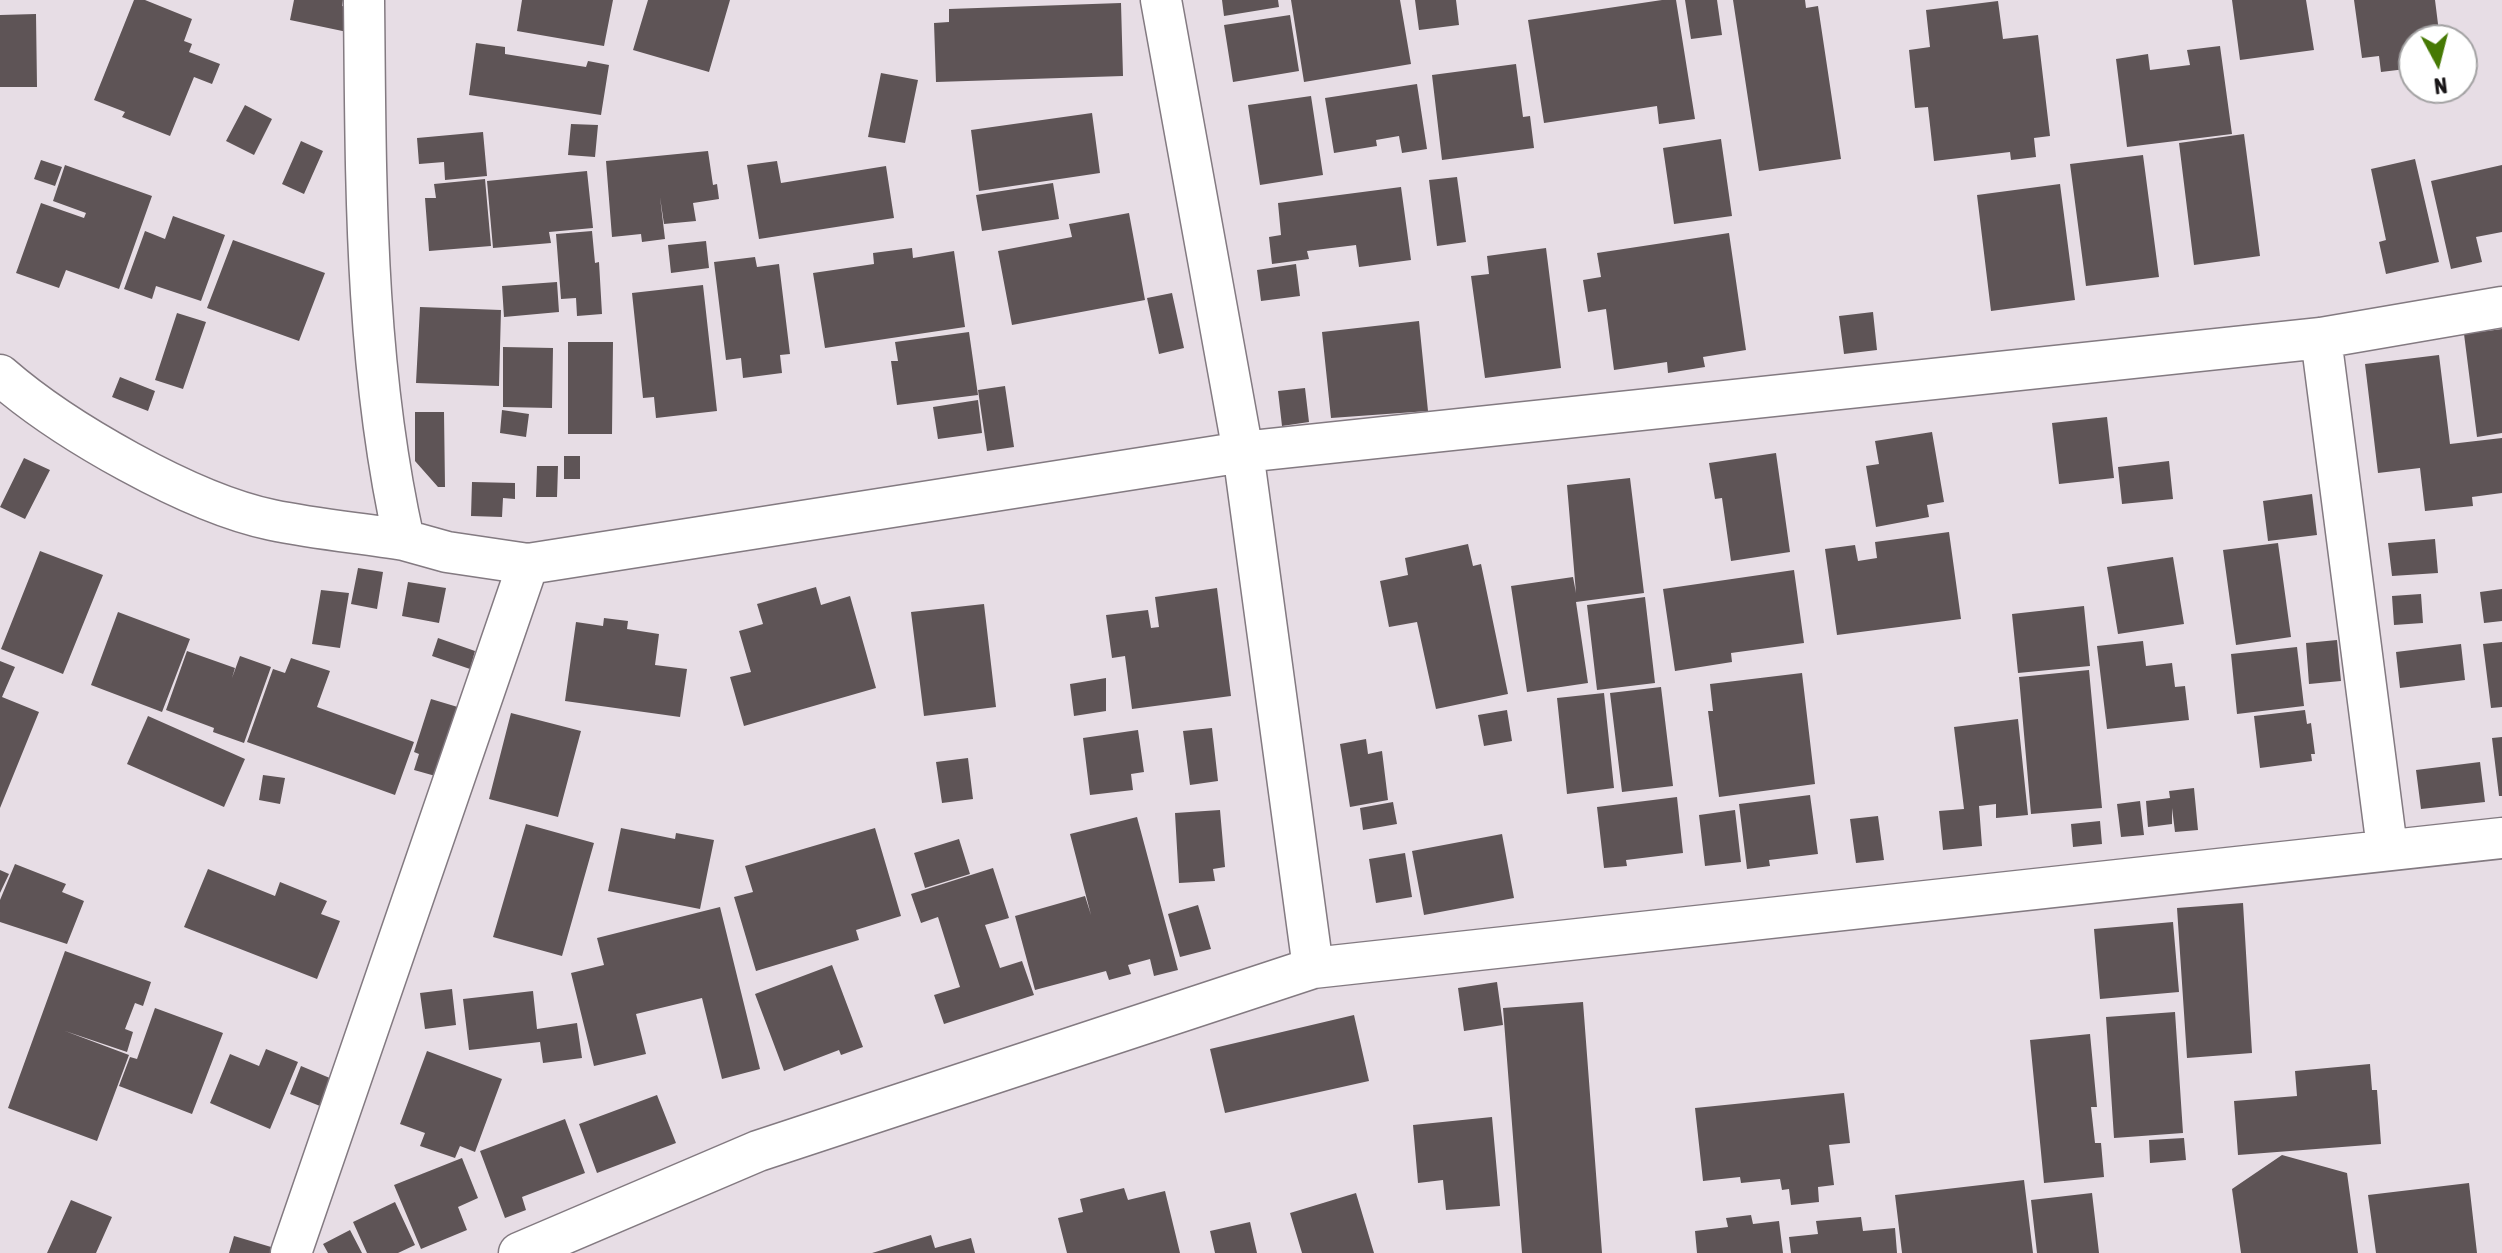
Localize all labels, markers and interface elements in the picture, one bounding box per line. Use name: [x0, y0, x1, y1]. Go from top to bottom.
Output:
north arrow: [2398, 24, 2478, 104]
text: N: [2433, 72, 2449, 100]

